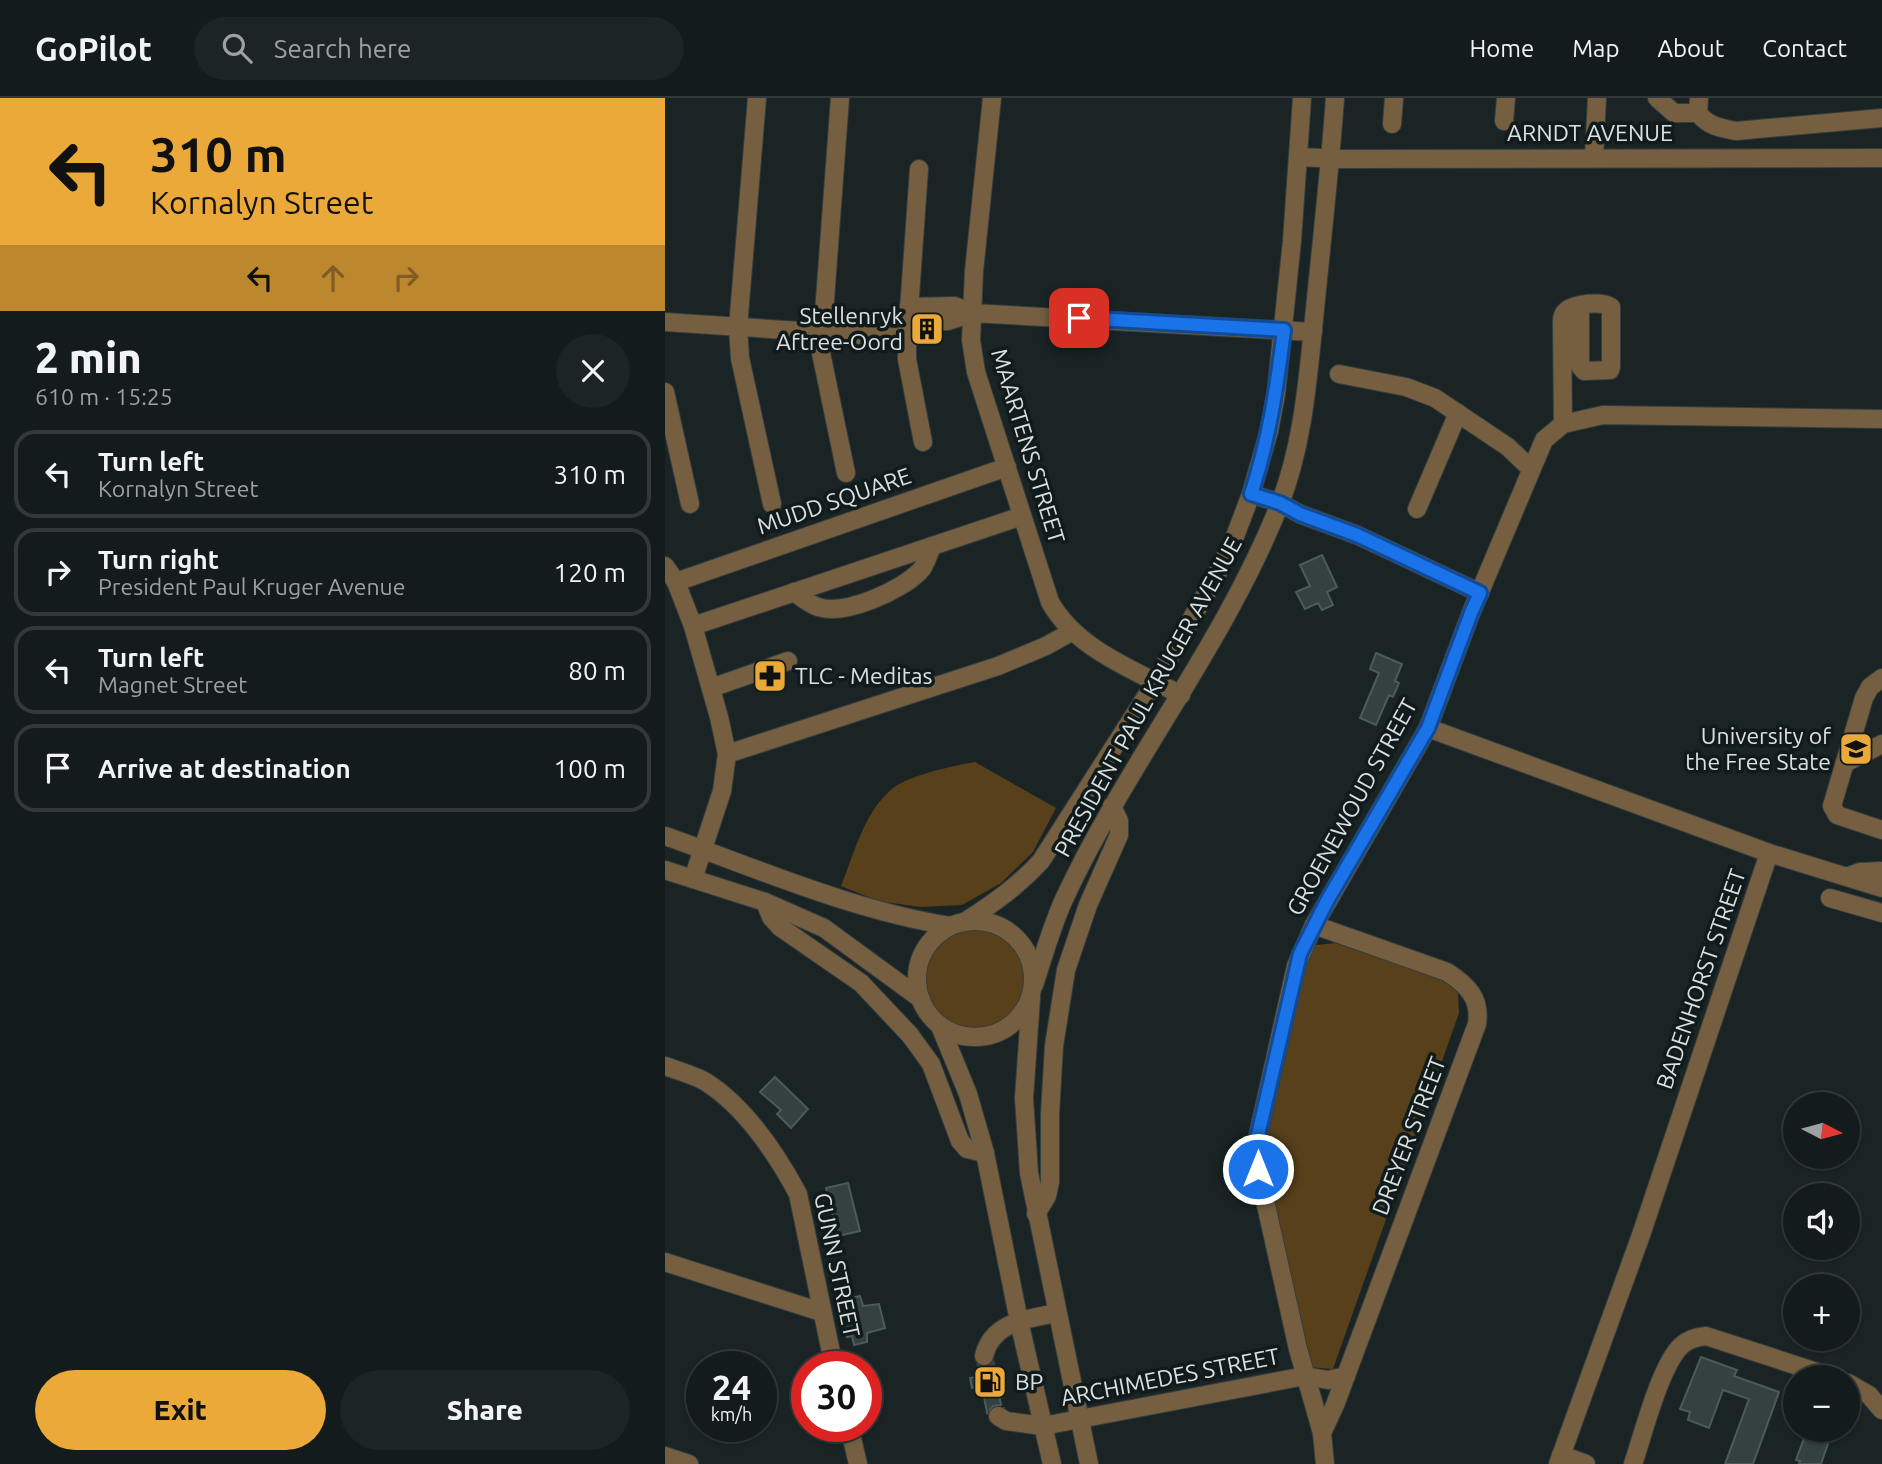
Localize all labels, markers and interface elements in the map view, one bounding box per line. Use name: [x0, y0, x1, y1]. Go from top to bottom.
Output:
search box: [194, 17, 684, 80]
icon: search: [218, 29, 256, 67]
text: GoPilot: [35, 30, 152, 67]
text: Search here: [274, 34, 411, 63]
text: Home: [1469, 35, 1534, 62]
text: Map: [1572, 35, 1619, 62]
text: About: [1657, 35, 1724, 62]
text: Contact: [1762, 35, 1847, 62]
street label: ARNDT AVENUE: [1507, 120, 1673, 145]
icon: left: [35, 126, 126, 217]
text: 310 m: [150, 126, 287, 181]
text: Kornalyn Street: [150, 184, 373, 220]
icon: left: [241, 259, 279, 297]
icon: ahead: [314, 259, 352, 297]
icon: right: [387, 259, 425, 297]
pin: [1049, 288, 1109, 348]
icon: arrive: [1060, 299, 1098, 337]
place label: Stellenryk Aftree-Oord: [776, 303, 903, 354]
building icon: Stellenryk Aftree-Oord: [908, 310, 946, 348]
text: 2 min: [35, 334, 142, 381]
button: close: [556, 334, 630, 408]
street label: MAARTENS STREET: [987, 346, 1070, 546]
text: 610 m · 15:25: [35, 384, 173, 409]
text: Turn left: [98, 447, 204, 476]
icon: left: [39, 455, 77, 493]
text: 310 m: [554, 460, 626, 489]
street label: MUDD SQUARE: [754, 462, 914, 539]
text: Kornalyn Street: [98, 476, 259, 501]
street label: PRESIDENT PAUL KRUGER AVENUE: [1049, 533, 1246, 861]
text: Turn right: [98, 545, 219, 574]
icon: right: [39, 553, 77, 591]
text: 120 m: [554, 558, 626, 587]
text: President Paul Kruger Avenue: [98, 574, 405, 599]
text: Turn left: [98, 643, 204, 672]
icon: left: [39, 651, 77, 689]
text: 80 m: [568, 656, 626, 685]
pharmacy icon: TLC - Meditas: [751, 657, 789, 695]
place label: TLC - Meditas: [795, 663, 933, 688]
text: Magnet Street: [98, 672, 247, 697]
street label: GROENEWOUD STREET: [1282, 694, 1422, 919]
place label: University of the Free State: [1685, 723, 1831, 774]
school or university icon: University of the Free State: [1837, 730, 1875, 768]
icon: arrive: [39, 749, 77, 787]
text: Arrive at destination: [98, 754, 351, 783]
text: 100 m: [554, 754, 626, 783]
street label: BADENHORST STREET: [1651, 865, 1750, 1092]
street label: DREYER STREET: [1367, 1053, 1450, 1218]
north arrow: [1783, 1092, 1860, 1169]
map controls: [1783, 1092, 1860, 1442]
position arrow: [1221, 1132, 1295, 1206]
button: sound: [1783, 1183, 1860, 1260]
street label: GUNN STREET: [810, 1190, 865, 1340]
button: +: [1783, 1274, 1860, 1351]
street label: ARCHIMEDES STREET: [1058, 1343, 1282, 1410]
speed limit sign: 30: [791, 1351, 882, 1442]
fuel station icon: BP: [971, 1363, 1009, 1401]
button: −: [1783, 1365, 1860, 1442]
text: 24: [712, 1367, 751, 1407]
place label: BP: [1015, 1369, 1043, 1394]
button: Exit: [35, 1370, 326, 1450]
button: Share: [340, 1370, 630, 1450]
text: km/h: [711, 1404, 752, 1424]

